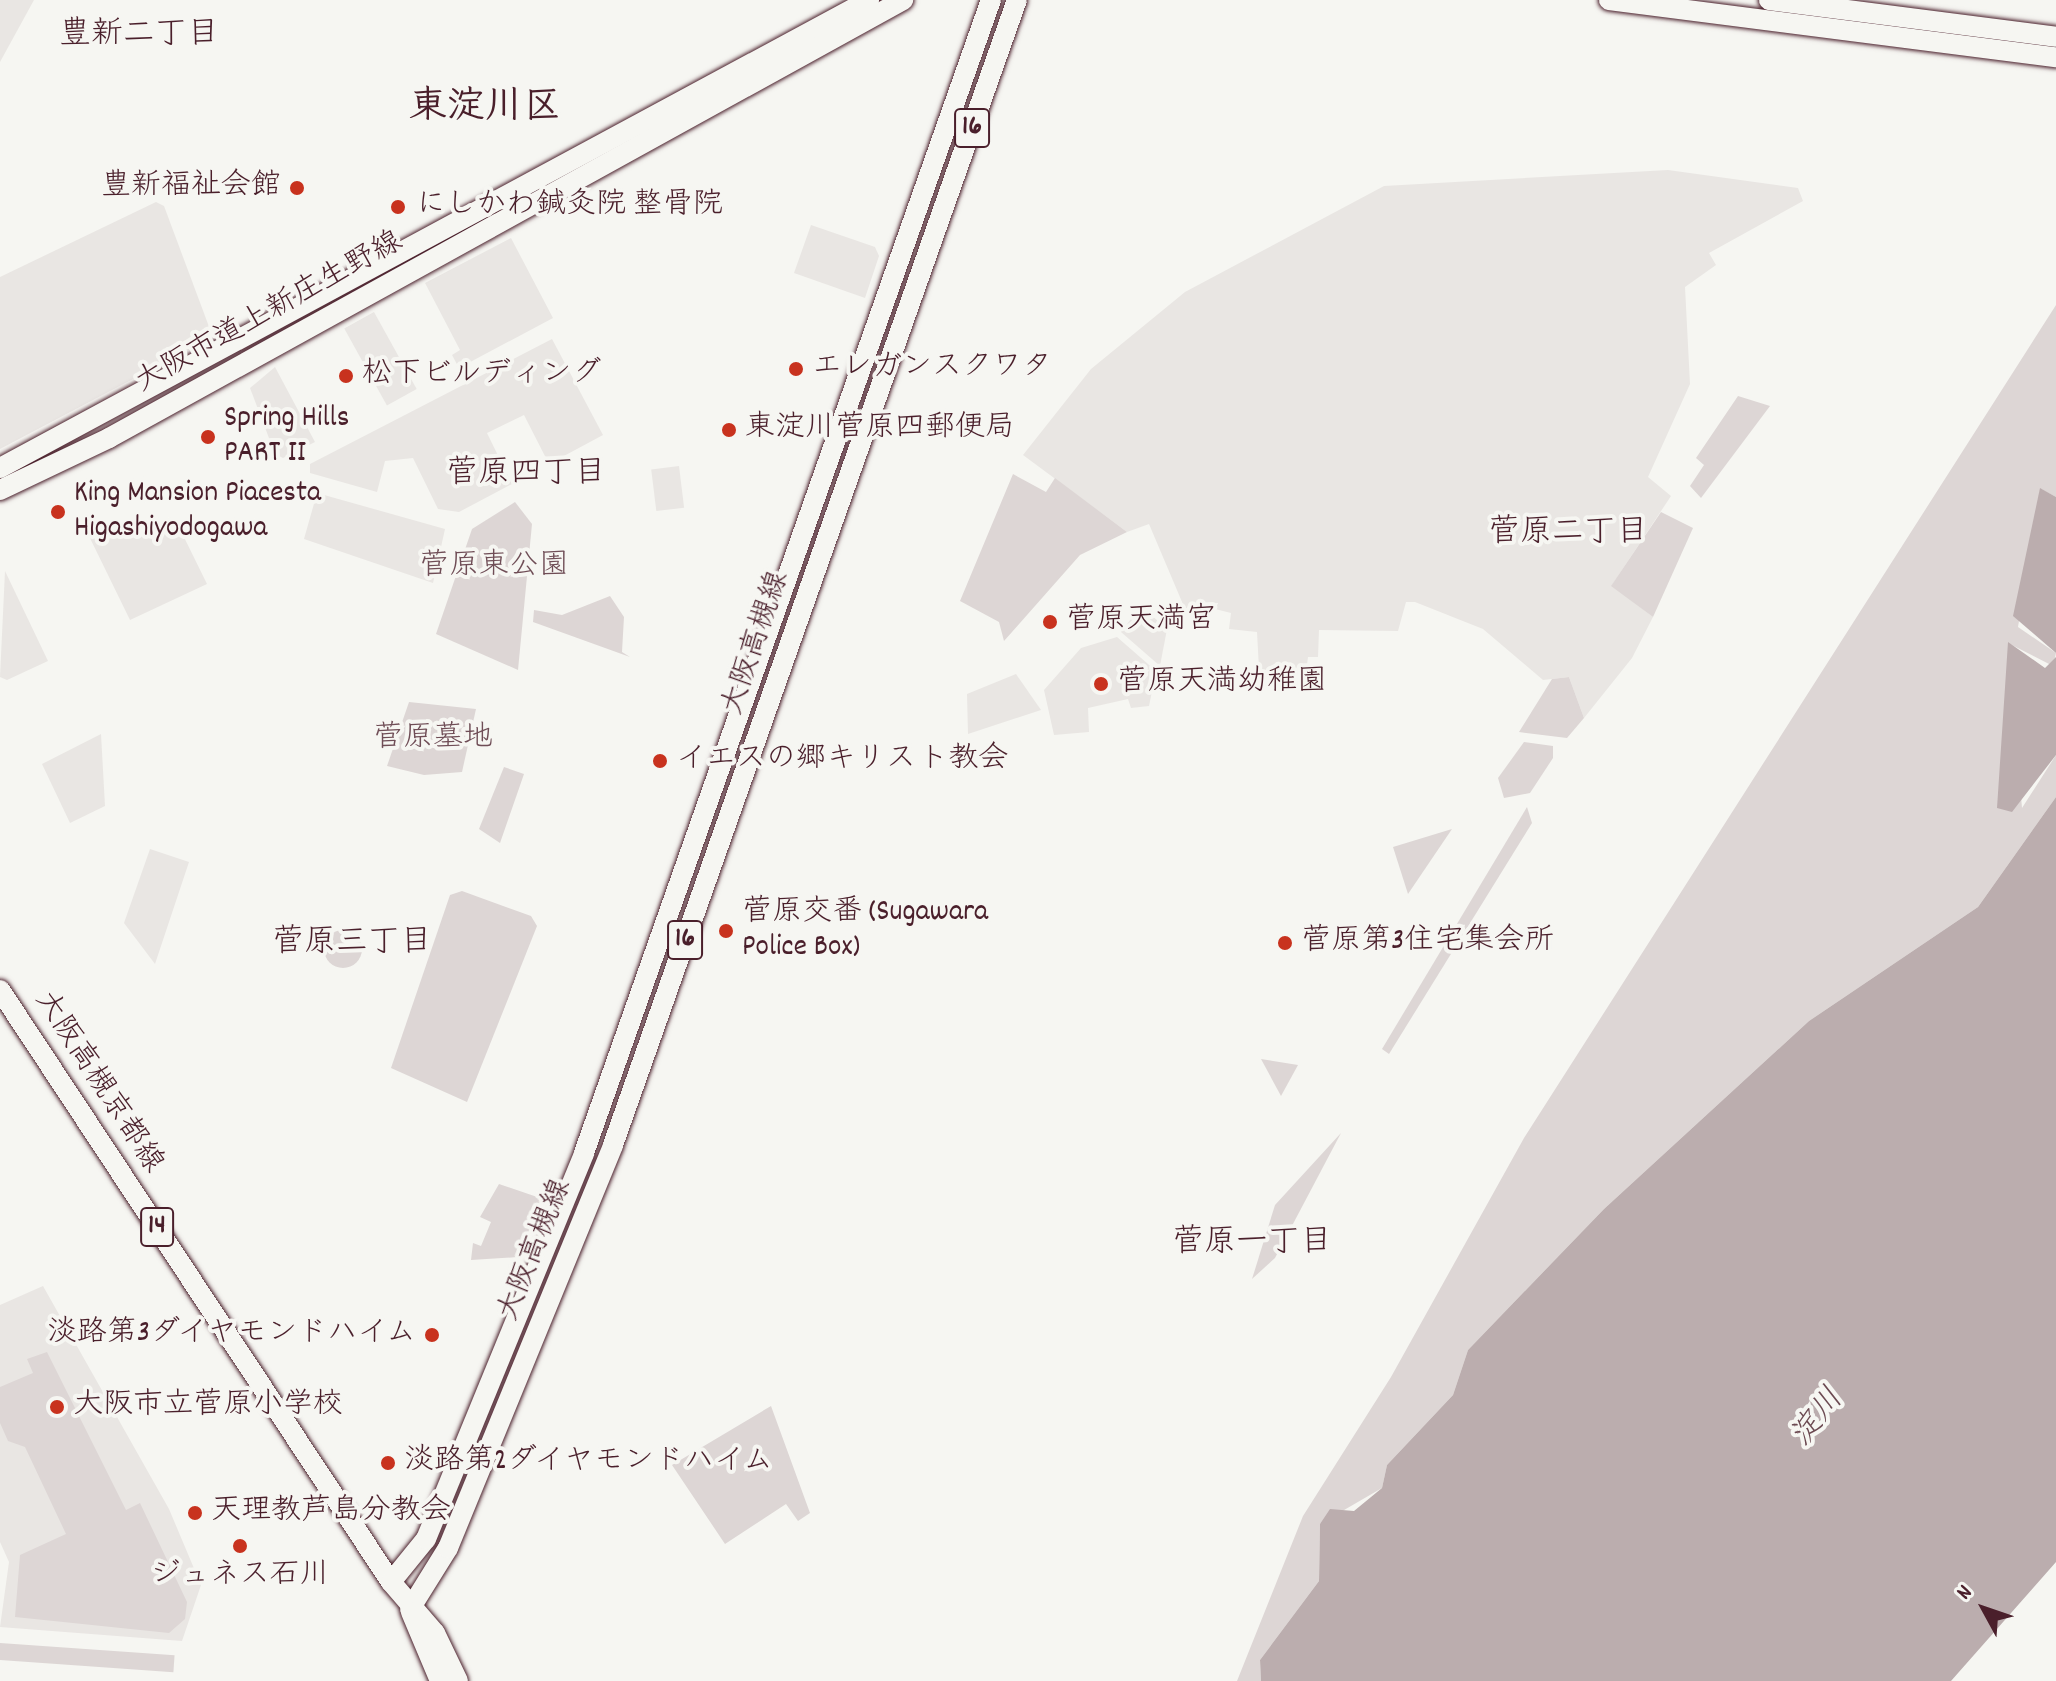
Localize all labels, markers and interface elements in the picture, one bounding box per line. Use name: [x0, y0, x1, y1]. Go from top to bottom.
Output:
district label: 豊新二丁目: [59, 17, 219, 55]
district label: 東淀川区: [409, 87, 561, 133]
road number: 16: [954, 104, 990, 152]
place label: 豊新福祉会館: [101, 170, 281, 206]
marker: 豊新福祉会館: [288, 179, 306, 197]
place label: にしかわ鍼灸院 整骨院: [416, 189, 723, 225]
marker: にしかわ鍼灸院 整骨院: [387, 196, 409, 218]
street label: 大阪市道上新庄生野線: [130, 226, 410, 402]
place label: エレガンスクワタ: [812, 351, 1052, 387]
place label: 松下ビルディング: [362, 358, 602, 394]
marker: エレガンスクワタ: [787, 360, 805, 378]
marker: 松下ビルディング: [337, 367, 355, 385]
place label: Spring Hills PART II: [224, 402, 349, 472]
place label: 東淀川菅原四郵便局: [745, 412, 1015, 448]
marker: 東淀川菅原四郵便局: [720, 421, 738, 439]
marker: Spring Hills PART II: [199, 428, 217, 446]
district label: 菅原四丁目: [446, 456, 606, 494]
place label: King Mansion Piacesta Higashiyodogawa: [74, 477, 321, 548]
marker: King Mansion Piacesta Higashiyodogawa: [49, 503, 67, 521]
district label: 菅原二丁目: [1488, 515, 1648, 553]
park label: 菅原東公園: [419, 550, 569, 586]
street label: 大阪高槻線: [717, 567, 799, 721]
place label: 菅原天満宮: [1066, 604, 1216, 640]
marker: 菅原天満宮: [1041, 613, 1059, 631]
place label: 菅原天満幼稚園: [1117, 666, 1327, 702]
marker: 菅原天満幼稚園: [1092, 675, 1110, 693]
park label: 菅原墓地: [373, 722, 493, 758]
place label: イエスの郷キリスト教会: [676, 743, 1006, 779]
marker: イエスの郷キリスト教会: [651, 752, 669, 770]
place label: 菅原交番 (Sugawara Police Box): [742, 896, 988, 966]
road number: 16: [667, 916, 703, 964]
marker: 菅原交番 (Sugawara Police Box): [717, 922, 735, 940]
district label: 菅原三丁目: [272, 925, 432, 963]
place label: 菅原第3住宅集会所: [1301, 925, 1554, 961]
marker: 菅原第3住宅集会所: [1276, 934, 1294, 952]
street label: 大阪高槻京都線: [25, 985, 169, 1181]
street label: 大阪高槻線: [492, 1175, 582, 1327]
road number: 14: [139, 1203, 175, 1251]
district label: 菅原一丁目: [1172, 1225, 1332, 1263]
place label: 淡路第3ダイヤモンドハイム: [43, 1317, 416, 1353]
marker: 淡路第3ダイヤモンドハイム: [423, 1326, 441, 1344]
water label: 淀川: [1784, 1382, 1854, 1456]
place label: 大阪市立菅原小学校: [73, 1389, 343, 1425]
marker: 大阪市立菅原小学校: [48, 1398, 66, 1416]
place label: 淡路第2ダイヤモンドハイム: [404, 1445, 777, 1481]
marker: 淡路第2ダイヤモンドハイム: [379, 1454, 397, 1472]
place label: 天理教芦島分教会: [211, 1495, 451, 1531]
marker: 天理教芦島分教会: [186, 1504, 204, 1522]
marker: ジュネス石川: [231, 1537, 249, 1555]
place label: ジュネス石川: [150, 1559, 330, 1595]
north arrow: [1944, 1569, 2024, 1649]
text: N: [1950, 1579, 1981, 1607]

